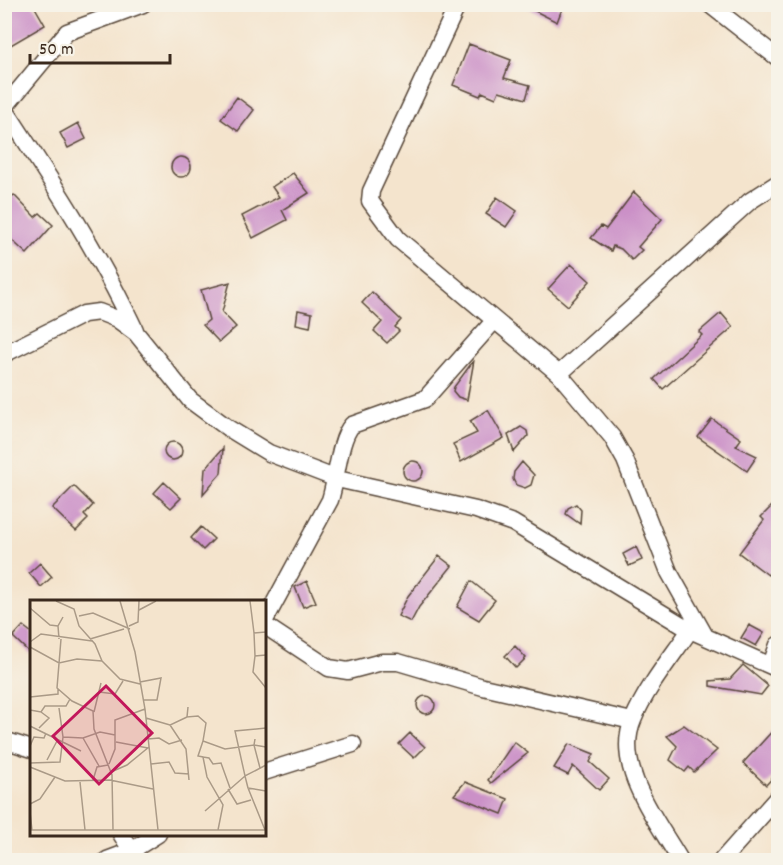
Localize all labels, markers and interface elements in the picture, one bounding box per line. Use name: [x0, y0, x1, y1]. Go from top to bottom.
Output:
scale bar: [30, 27, 170, 65]
text: 50 m: [39, 38, 74, 63]
inset map: [30, 600, 266, 835]

